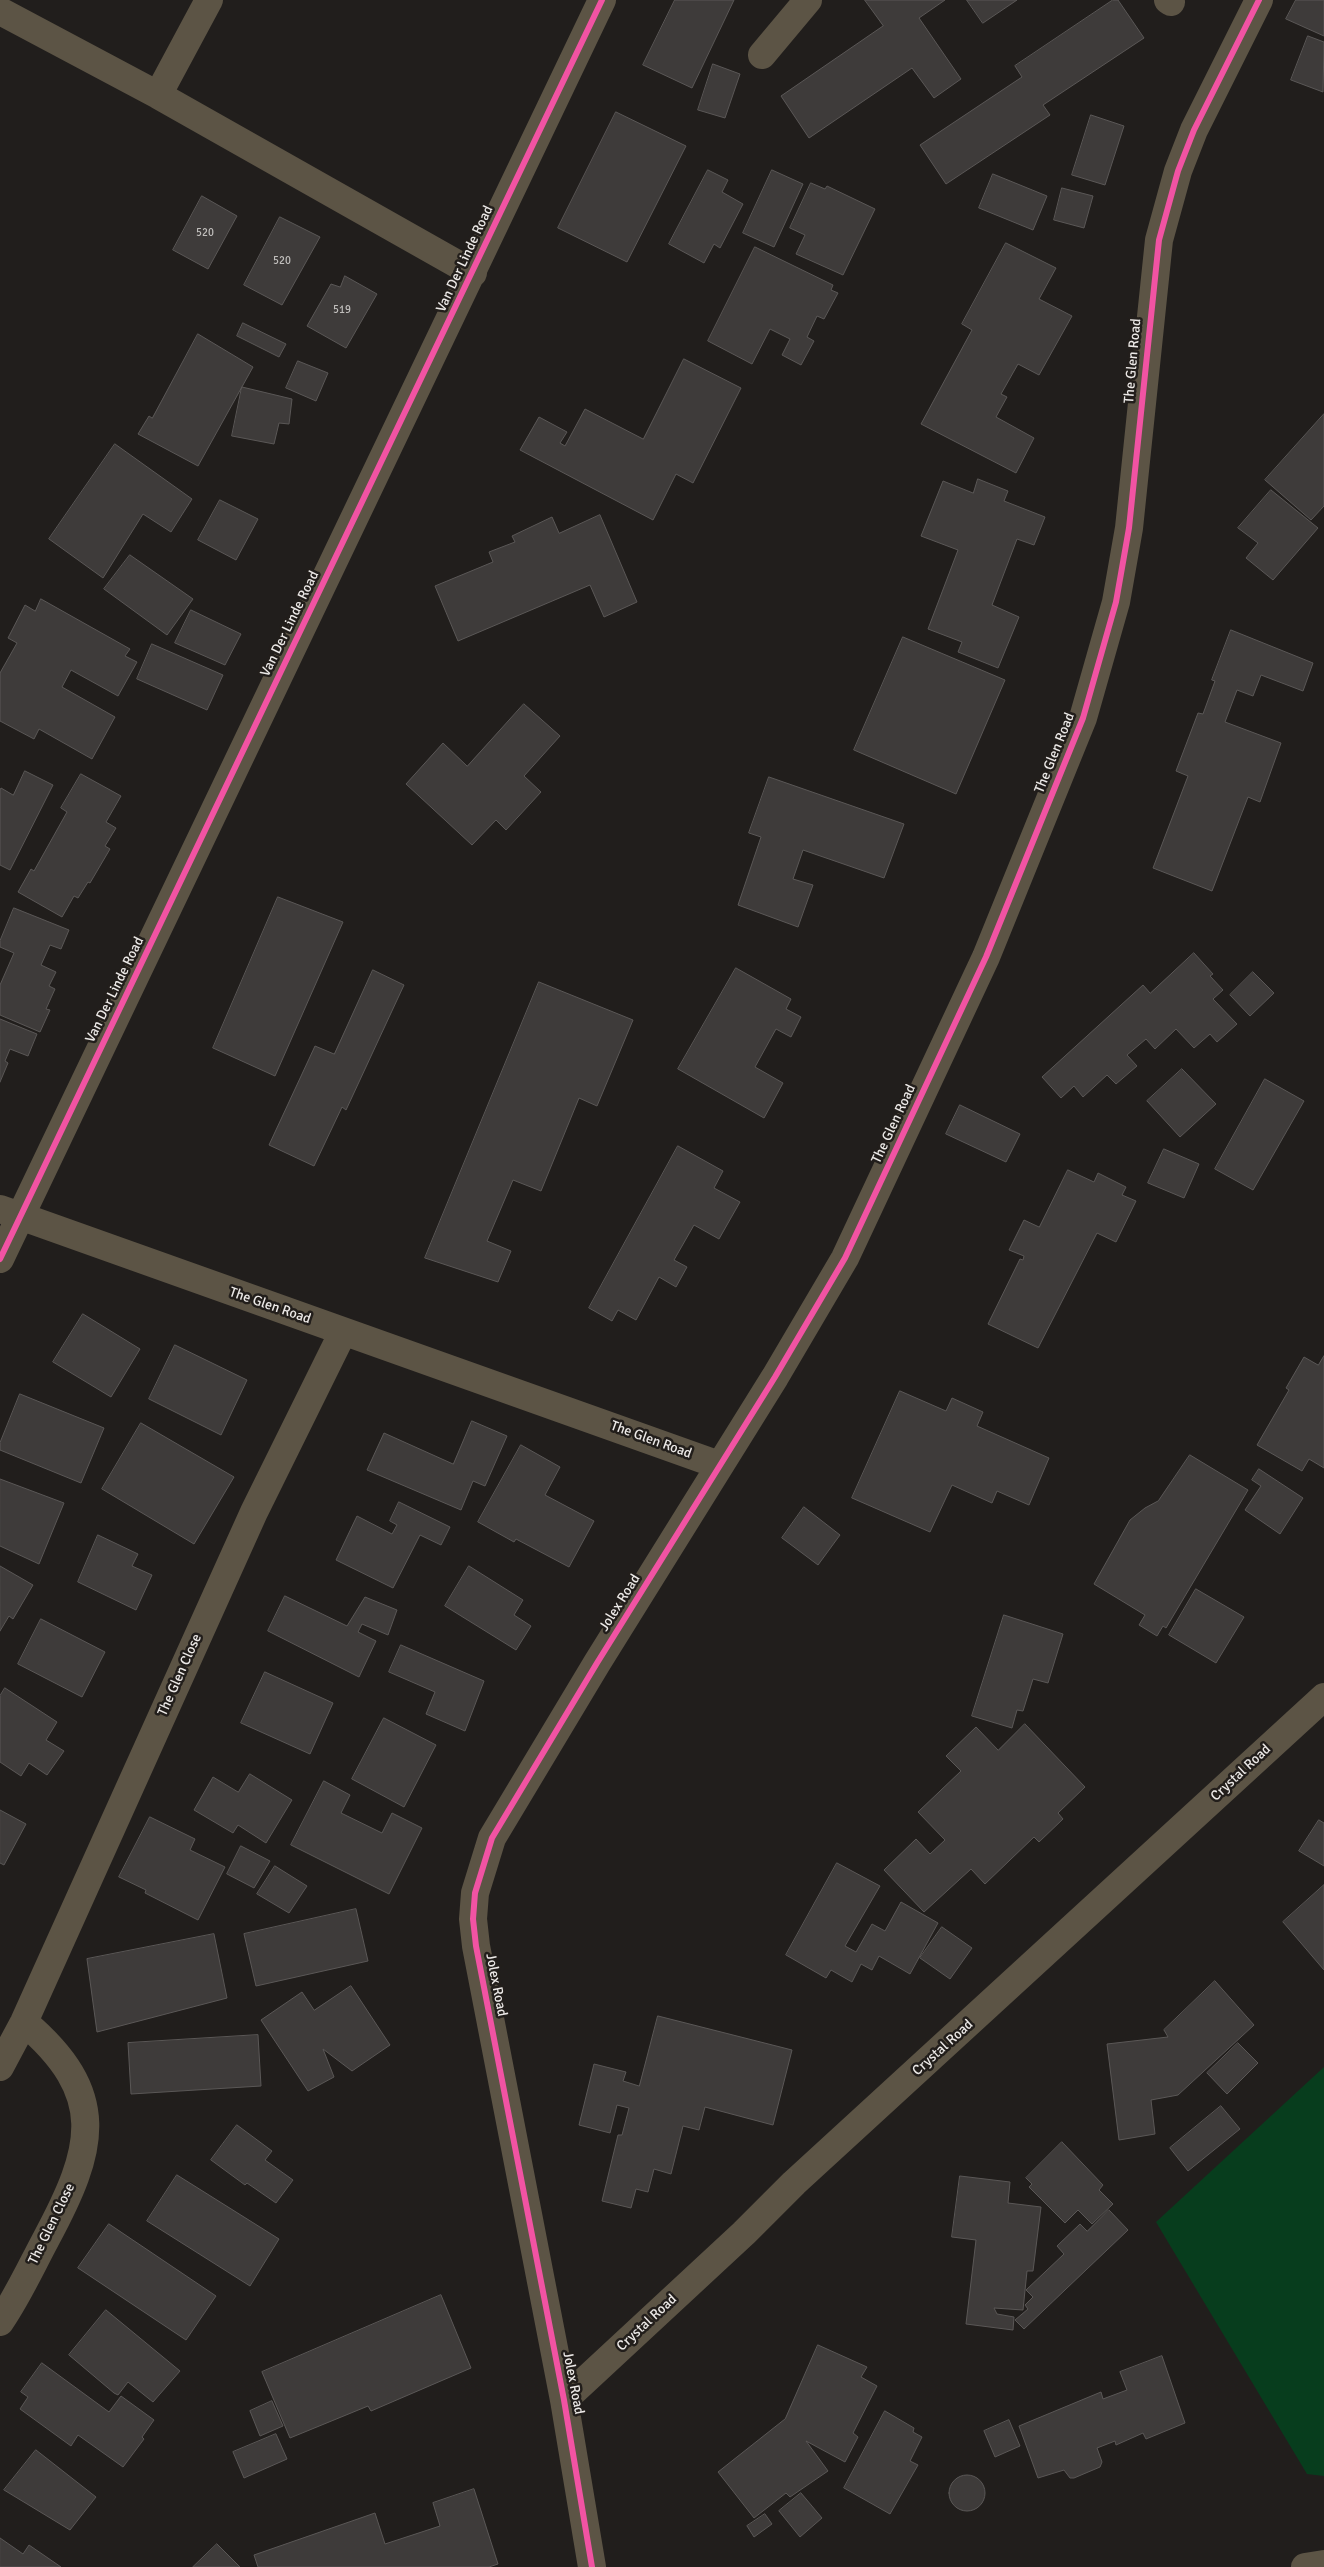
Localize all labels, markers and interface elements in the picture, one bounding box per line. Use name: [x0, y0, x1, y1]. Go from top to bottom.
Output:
street label: Van Der Linde Road: [433, 203, 497, 315]
house number: 520: [196, 226, 214, 240]
house number: 520: [273, 254, 291, 268]
house number: 519: [333, 303, 351, 317]
street label: The Glen Road: [1121, 318, 1145, 404]
street label: Van Der Linde Road: [257, 568, 323, 680]
street label: The Glen Road: [1031, 710, 1079, 796]
street label: Van Der Linde Road: [82, 934, 148, 1046]
street label: The Glen Road: [868, 1082, 920, 1166]
street label: The Glen Road: [227, 1284, 313, 1328]
street label: The Glen Road: [608, 1418, 694, 1462]
street label: Jolex Road: [596, 1571, 644, 1635]
street label: The Glen Close: [154, 1631, 206, 1719]
street label: Crystal Road: [1208, 1741, 1274, 1805]
street label: Jolex Road: [482, 1952, 510, 2018]
street label: Crystal Road: [909, 2016, 977, 2080]
street label: The Glen Close: [25, 2181, 79, 2267]
street label: Crystal Road: [614, 2291, 680, 2355]
street label: Jolex Road: [559, 2350, 587, 2416]

